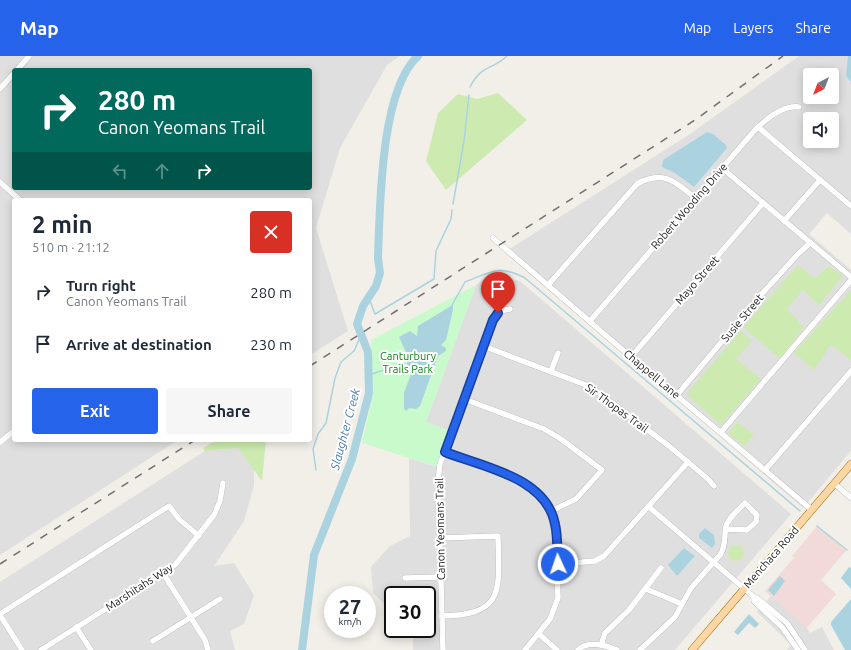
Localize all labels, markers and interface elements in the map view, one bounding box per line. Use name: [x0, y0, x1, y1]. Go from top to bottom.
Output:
text: Map: [20, 17, 59, 39]
text: Map: [684, 20, 711, 36]
text: Layers: [733, 20, 773, 36]
text: Share: [795, 20, 831, 36]
north arrow: [803, 68, 839, 104]
map controls: [803, 68, 839, 148]
icon: right: [32, 84, 84, 136]
text: 280 m: [98, 84, 176, 115]
button: sound: [803, 112, 839, 148]
text: Canon Yeomans Trail: [98, 117, 265, 137]
icon: left: [109, 160, 131, 182]
icon: ahead: [151, 160, 173, 182]
icon: right: [193, 160, 215, 182]
street label: Robert Wooding Drive: [648, 161, 730, 251]
text: 2 min: [32, 211, 93, 238]
button: close: [250, 211, 292, 253]
text: 510 m · 21:12: [32, 240, 110, 254]
street label: Mayo Street: [673, 253, 722, 307]
pin: [481, 272, 515, 313]
text: Turn right: [66, 277, 136, 294]
icon: arrive: [487, 278, 509, 300]
icon: right: [32, 281, 54, 303]
text: 280 m: [250, 284, 292, 301]
street label: Susie Street: [719, 291, 766, 344]
text: Canon Yeomans Trail: [66, 294, 187, 308]
icon: arrive: [32, 333, 54, 355]
text: Arrive at destination: [66, 336, 212, 353]
text: 230 m: [250, 336, 292, 353]
street label: Chappell Lane: [622, 347, 682, 401]
park label: Canturbury Trails Park: [380, 350, 437, 375]
street label: Sir Thopas Trail: [583, 381, 651, 435]
water label: Slaughter Creek: [328, 386, 362, 472]
button: Exit: [32, 388, 158, 434]
button: Share: [166, 388, 292, 434]
street label: Canon Yeomans Trail: [433, 478, 447, 580]
street label: Menchaca Road: [741, 524, 801, 590]
position arrow: [537, 543, 579, 585]
street label: Marshitahs Way: [103, 560, 175, 613]
speed limit sign: 30: [384, 586, 436, 638]
text: 27: [339, 595, 361, 618]
text: km/h: [338, 616, 362, 627]

